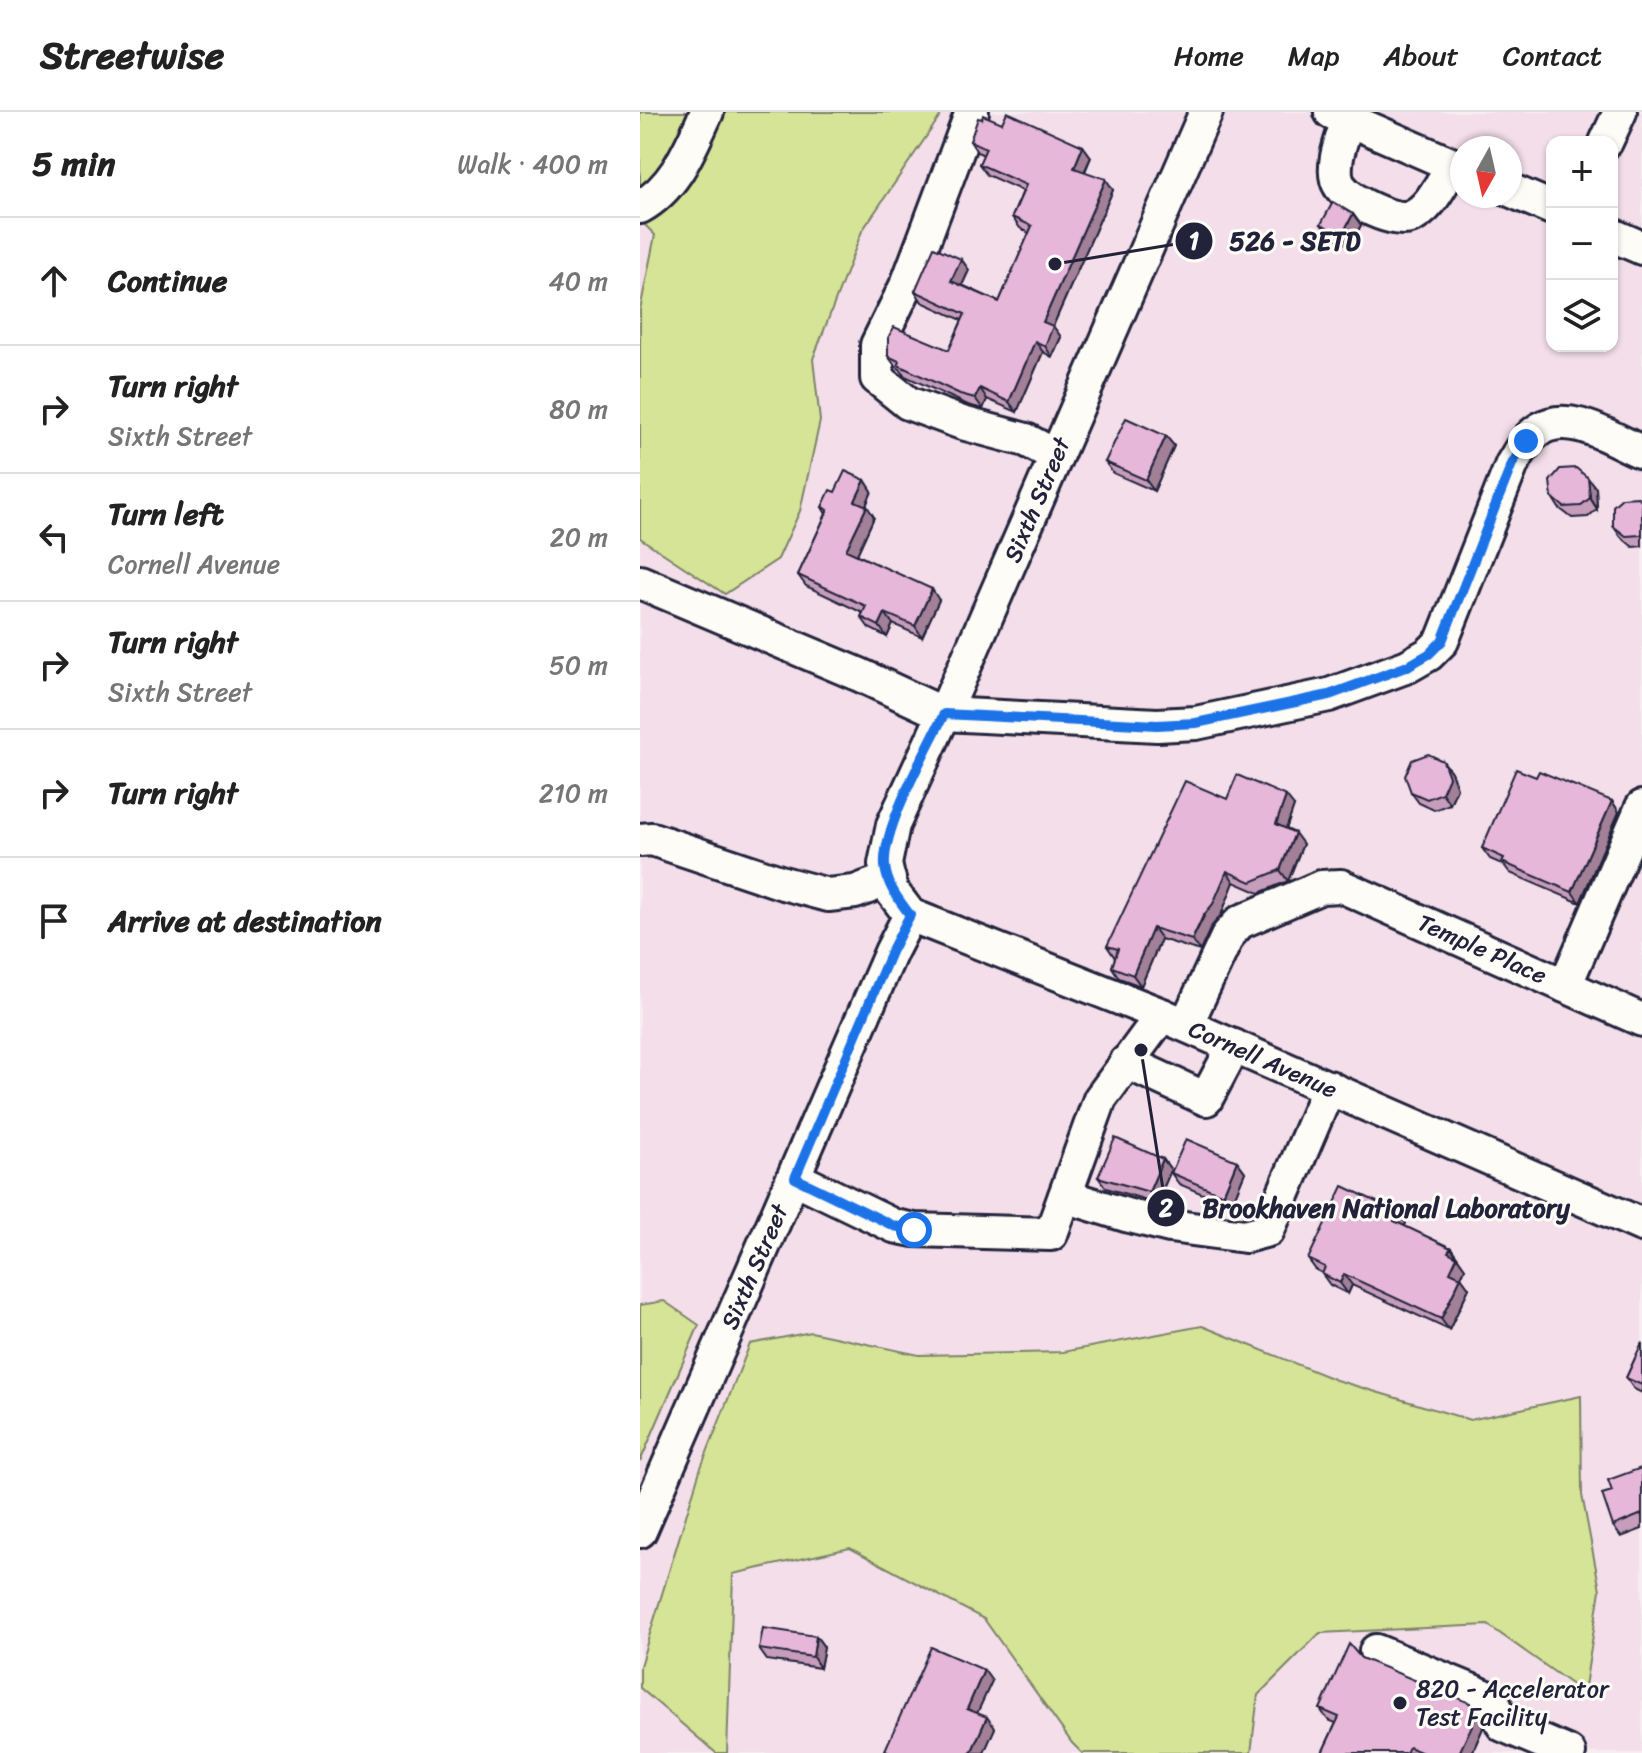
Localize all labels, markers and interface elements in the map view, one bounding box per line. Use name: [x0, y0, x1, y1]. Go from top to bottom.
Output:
text: Streetwise: [40, 22, 224, 89]
text: Home: [1174, 31, 1244, 80]
text: Map: [1288, 31, 1339, 80]
text: About: [1383, 31, 1459, 80]
text: Contact: [1503, 31, 1602, 80]
text: 5 min: [32, 134, 115, 194]
north arrow: [1450, 136, 1522, 208]
map controls: [1546, 136, 1618, 352]
button: +: [1546, 136, 1618, 208]
text: Walk · 400 m: [457, 141, 608, 187]
button: −: [1546, 208, 1618, 280]
callout: 526 - SETD: [1174, 216, 1377, 266]
text: 526 - SETD: [1229, 218, 1361, 264]
text: 1: [1189, 220, 1199, 262]
text: Continue: [108, 254, 227, 308]
text: 40 m: [549, 258, 608, 304]
icon: ahead: [32, 259, 76, 303]
button: layers: [1546, 280, 1618, 352]
text: Turn right: [108, 359, 238, 413]
text: 80 m: [549, 386, 608, 432]
icon: right: [32, 387, 76, 431]
text: Sixth Street: [108, 413, 252, 459]
route end: [1508, 423, 1544, 459]
street label: Sixth Street: [992, 429, 1083, 569]
text: Turn left: [108, 487, 224, 541]
text: 20 m: [550, 514, 608, 560]
icon: left: [32, 515, 76, 559]
text: Cornell Avenue: [108, 541, 280, 587]
text: Turn right: [108, 615, 238, 669]
text: 50 m: [549, 642, 608, 688]
icon: right: [32, 643, 76, 687]
text: Sixth Street: [108, 669, 252, 715]
text: Turn right: [108, 766, 238, 820]
text: 210 m: [539, 770, 608, 816]
icon: right: [32, 771, 76, 815]
text: Arrive at destination: [108, 894, 382, 948]
icon: arrive: [32, 899, 76, 943]
street label: Temple Place: [1411, 902, 1554, 996]
street label: Cornell Avenue: [1182, 1008, 1344, 1110]
callout: Brookhaven National Laboratory: [1146, 1183, 1586, 1233]
text: Brookhaven National Laboratory: [1202, 1185, 1570, 1231]
text: 2: [1158, 1187, 1173, 1229]
street label: Sixth Street: [709, 1196, 801, 1336]
route start: [896, 1212, 932, 1248]
place label: 820 - Accelerator Test Facility: [1416, 1668, 1610, 1738]
marker: 820 - Accelerator Test Facility: [1391, 1694, 1409, 1712]

